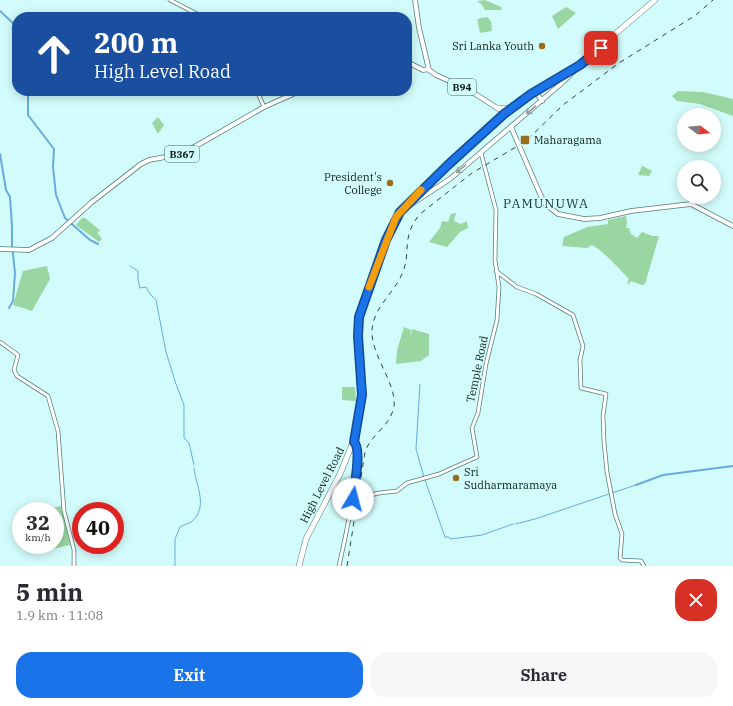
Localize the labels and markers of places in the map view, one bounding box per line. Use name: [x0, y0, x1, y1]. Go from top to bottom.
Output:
pin: [584, 31, 618, 65]
place label: Sri Lanka Youth: [452, 39, 534, 53]
marker: Sri Lanka Youth: [537, 41, 547, 51]
place label: Maharagama: [534, 133, 602, 147]
marker: Maharagama: [519, 134, 531, 146]
place label: President's College: [324, 170, 382, 197]
marker: President's College: [385, 178, 395, 188]
place label: Sri Sudharmaramaya: [464, 465, 557, 492]
marker: Sri Sudharmaramaya: [451, 473, 461, 483]

